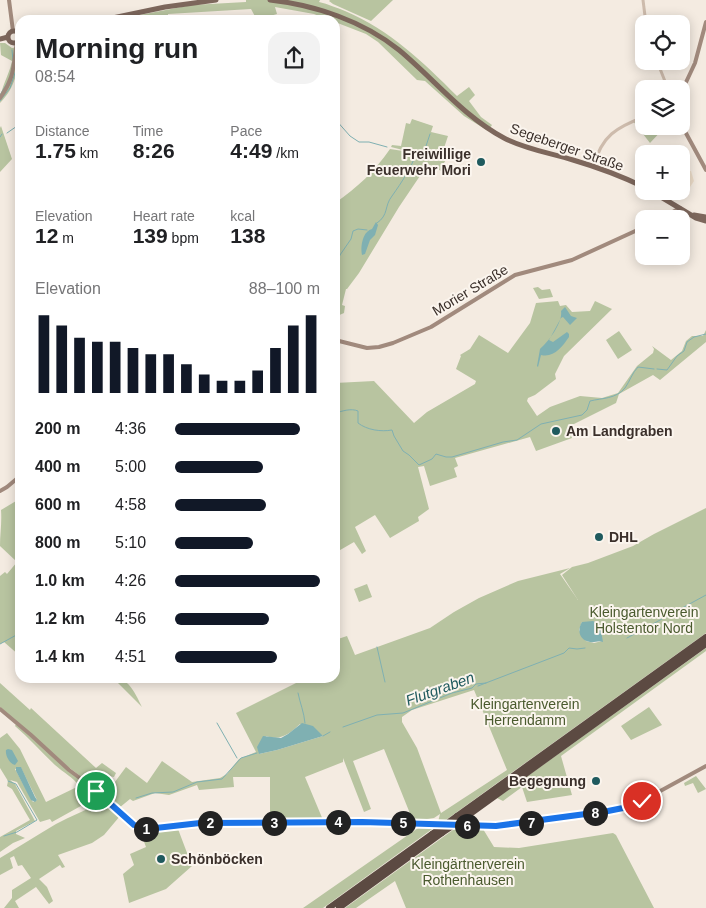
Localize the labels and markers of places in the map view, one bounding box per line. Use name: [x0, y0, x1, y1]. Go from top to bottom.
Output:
place label: Freiwillige Feuerwehr Mori: [367, 146, 471, 178]
marker: Freiwillige Feuerwehr Mori: [475, 156, 487, 168]
place label: Am Landgraben: [566, 423, 673, 439]
marker: Am Landgraben: [550, 425, 562, 437]
place label: DHL: [609, 529, 638, 545]
marker: DHL: [593, 531, 605, 543]
pin: [75, 770, 117, 812]
place label: Begegnung: [509, 773, 586, 789]
marker: Begegnung: [590, 775, 602, 787]
pin: [621, 780, 663, 822]
pin: 8: [582, 800, 608, 826]
pin: 2: [198, 810, 222, 836]
pin: 3: [262, 810, 286, 836]
pin: 4: [326, 810, 350, 834]
pin: 5: [390, 810, 416, 836]
pin: 7: [518, 810, 544, 836]
pin: 6: [454, 814, 480, 838]
pin: 1: [134, 816, 158, 842]
place label: Schönböcken: [171, 851, 263, 867]
marker: Schönböcken: [155, 853, 167, 865]

